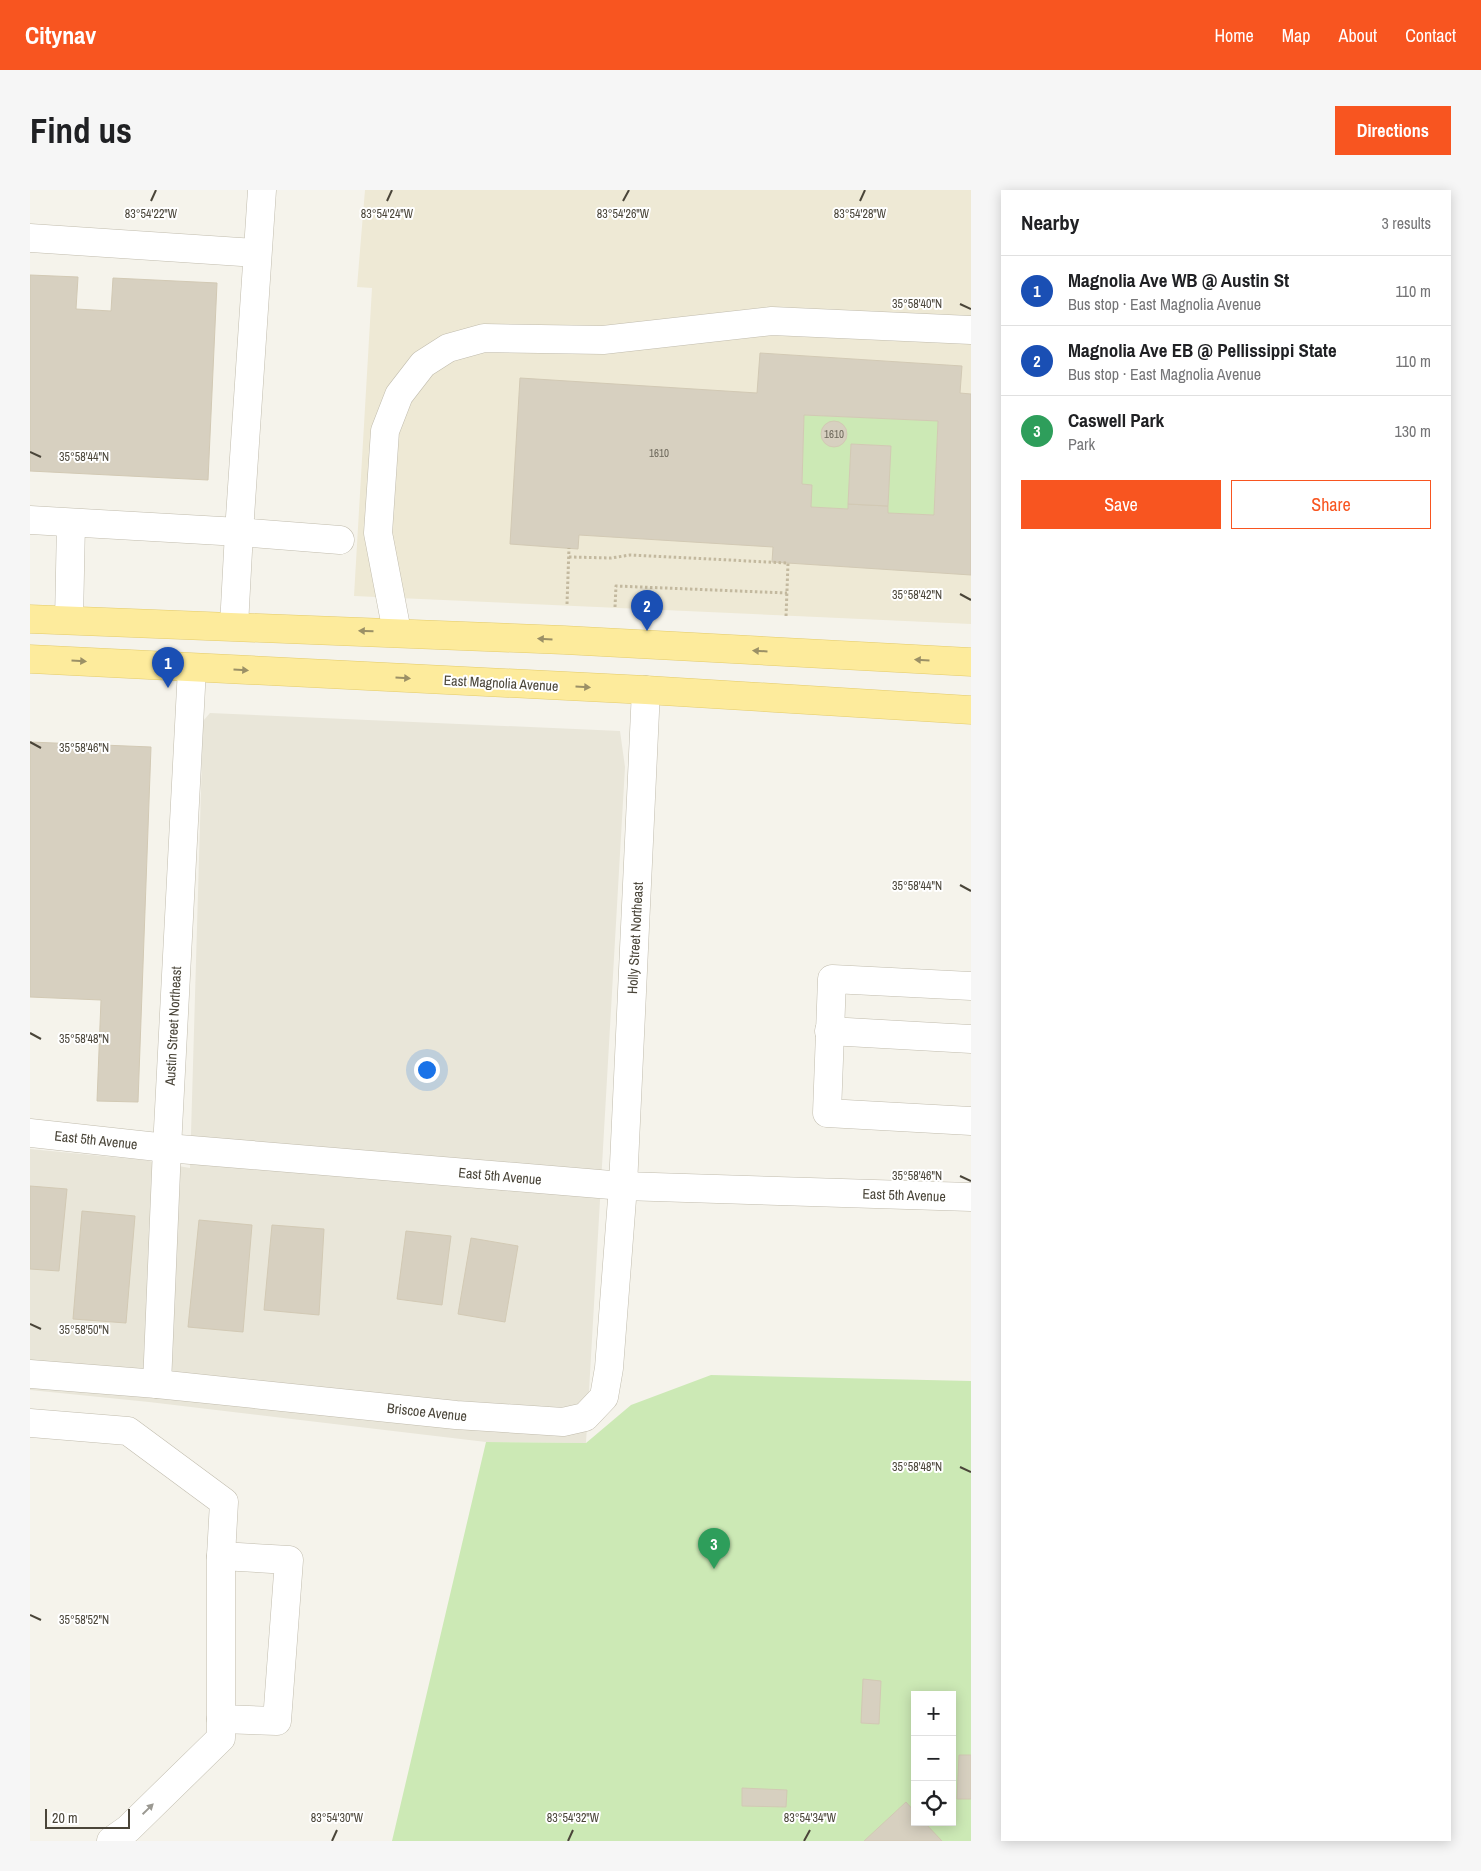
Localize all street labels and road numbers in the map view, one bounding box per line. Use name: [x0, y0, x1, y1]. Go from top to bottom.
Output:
street label: East Magnolia Avenue: [443, 671, 559, 695]
street label: Holly Street Northeast: [623, 881, 647, 995]
street label: Austin Street Northeast: [161, 966, 185, 1087]
street label: East 5th Avenue: [54, 1127, 138, 1153]
street label: East 5th Avenue: [458, 1163, 542, 1189]
street label: East 5th Avenue: [862, 1185, 946, 1205]
street label: Briscoe Avenue: [386, 1399, 468, 1425]

